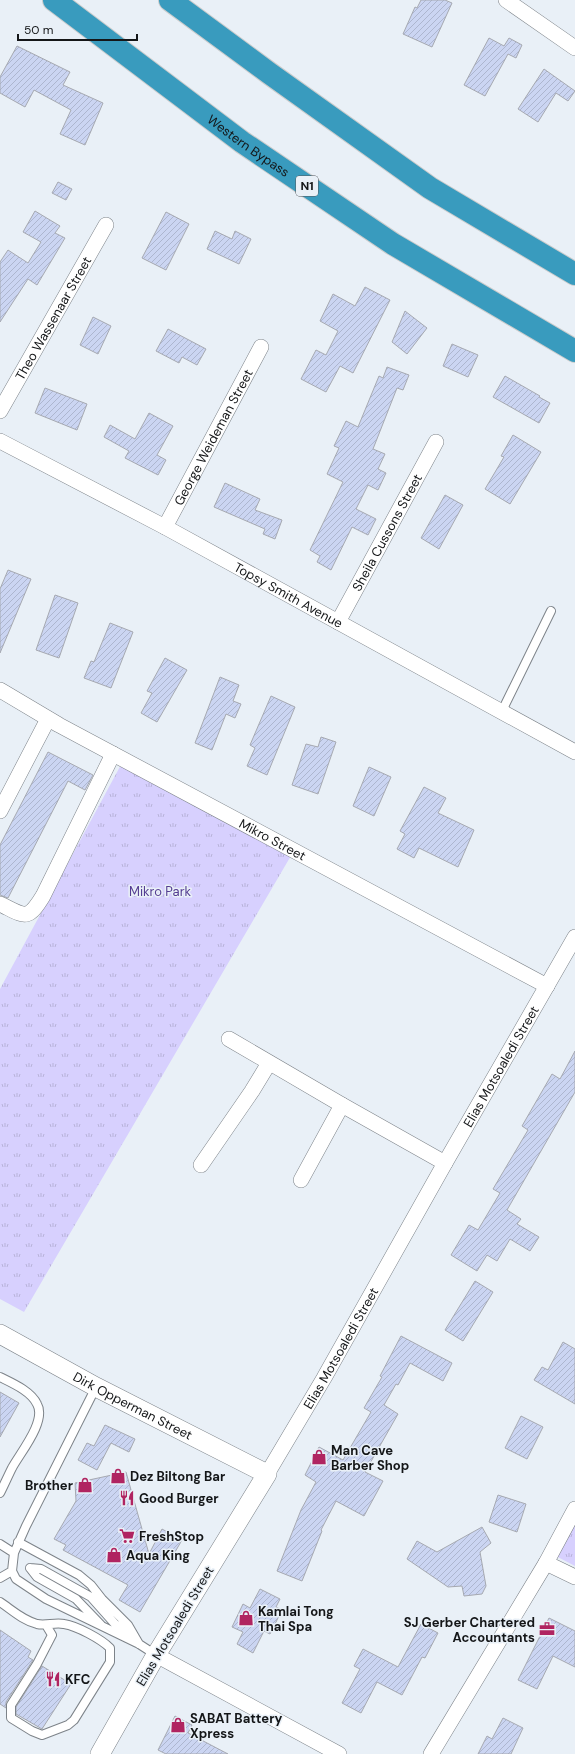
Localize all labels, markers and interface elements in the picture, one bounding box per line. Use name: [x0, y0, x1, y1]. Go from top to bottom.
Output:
scale bar: [18, 16, 137, 42]
text: 50 m: [24, 22, 53, 38]
street label: Western Bypass: [204, 110, 293, 180]
road number: N1: [296, 176, 318, 196]
street label: Theo Wassenaar Street: [11, 253, 95, 383]
street label: George Weideman Street: [170, 366, 256, 508]
street label: Sheila Cussons Street: [348, 471, 426, 594]
street label: Topsy Smith Avenue: [231, 558, 346, 631]
street label: Mikro Street: [236, 815, 309, 864]
park label: Mikro Park: [129, 883, 191, 900]
street label: Elias Motsoaledi Street: [459, 1003, 542, 1130]
street label: Elias Motsoaledi Street: [299, 1284, 382, 1412]
street label: Dirk Opperman Street: [70, 1368, 196, 1443]
place label: Man Cave Barber Shop: [331, 1442, 409, 1474]
shop icon: Man Cave Barber Shop: [310, 1448, 328, 1466]
shop icon: Dez Biltong Bar: [109, 1467, 127, 1485]
place label: Dez Biltong Bar: [130, 1468, 226, 1485]
shop icon: Brother: [76, 1476, 94, 1494]
place label: Brother: [25, 1477, 74, 1494]
restaurant icon: Good Burger: [118, 1489, 136, 1507]
place label: Good Burger: [139, 1490, 219, 1507]
supermarket icon: FreshStop: [118, 1527, 136, 1545]
place label: FreshStop: [139, 1528, 204, 1545]
shop icon: Aqua King: [105, 1546, 123, 1564]
place label: Aqua King: [126, 1547, 190, 1564]
street label: Elias Motsoaledi Street: [132, 1563, 218, 1689]
place label: Kamlai Tong Thai Spa: [258, 1603, 334, 1635]
shop icon: Kamlai Tong Thai Spa: [237, 1609, 255, 1627]
place label: SJ Gerber Chartered Accountants: [404, 1614, 535, 1646]
office icon: SJ Gerber Chartered Accountants: [538, 1620, 556, 1638]
restaurant icon: KFC: [44, 1670, 62, 1688]
place label: KFC: [65, 1671, 90, 1688]
place label: SABAT Battery Xpress: [190, 1710, 282, 1742]
shop icon: SABAT Battery Xpress: [169, 1716, 187, 1734]

